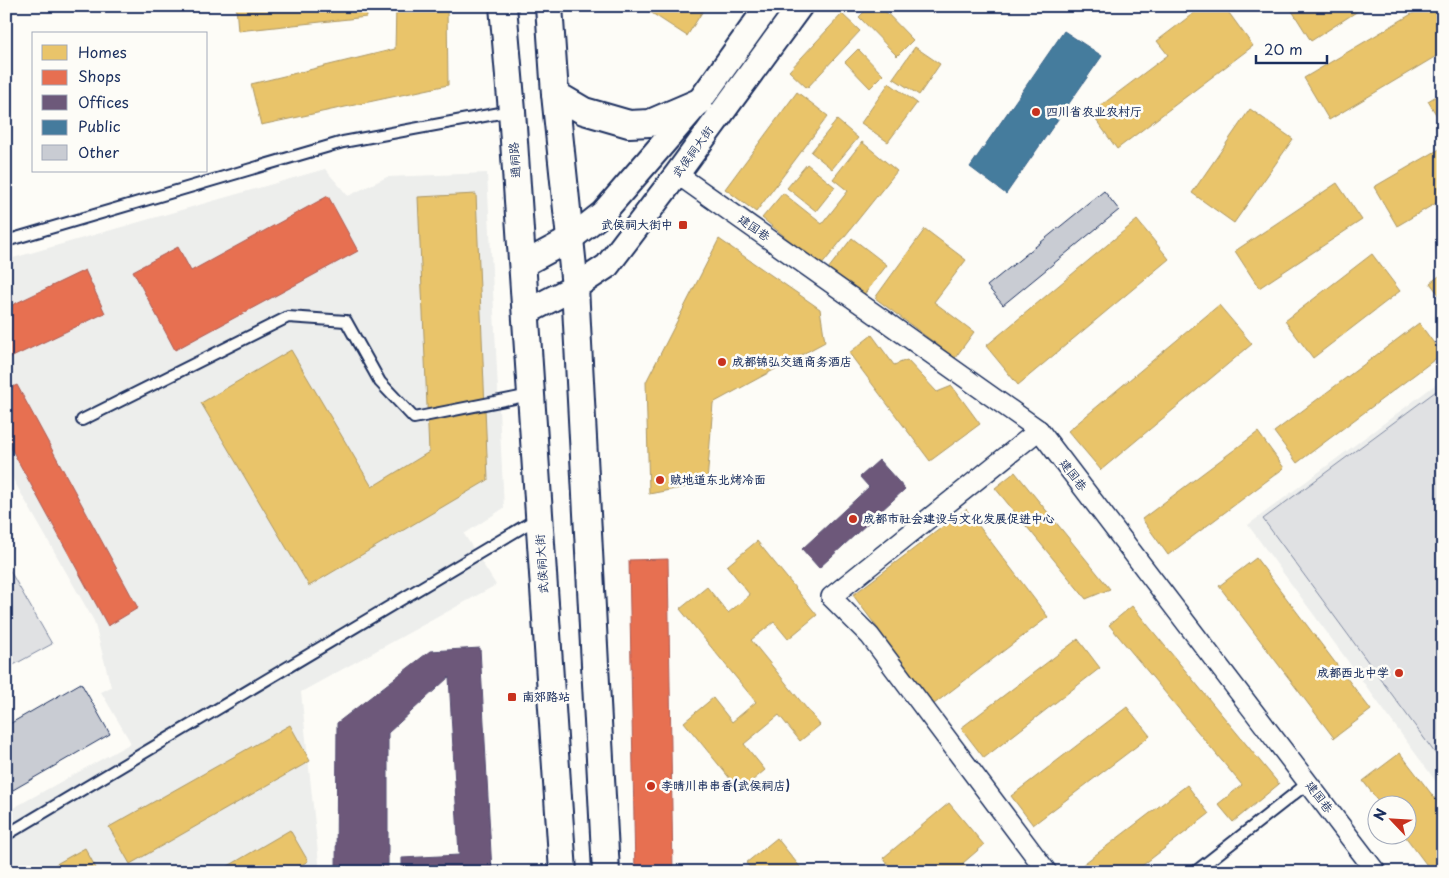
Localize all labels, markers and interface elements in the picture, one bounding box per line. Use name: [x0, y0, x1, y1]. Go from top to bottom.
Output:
legend: [32, 32, 208, 172]
scale bar: [1256, 32, 1328, 64]
text: 20 m: [1264, 37, 1303, 60]
text: Homes: [78, 40, 127, 63]
text: Shops: [78, 64, 121, 87]
text: Offices: [78, 90, 129, 113]
place label: 四川省农业农村厅: [1046, 102, 1142, 120]
marker: 四川省农业农村厅: [1030, 106, 1042, 118]
text: Public: [78, 114, 121, 137]
street label: 武侯祠大街: [667, 122, 717, 181]
text: Other: [78, 140, 119, 163]
street label: 通祠路: [504, 141, 524, 179]
street label: 建国巷: [735, 209, 774, 245]
place label: 武侯祠大街中: [601, 215, 673, 233]
marker: 武侯祠大街中: [677, 219, 689, 231]
place label: 成都锦弘交通商务酒店: [732, 352, 852, 370]
marker: 成都锦弘交通商务酒店: [716, 356, 728, 368]
street label: 建国巷: [1056, 455, 1092, 494]
place label: 贼地道东北烤冷面: [670, 470, 766, 488]
marker: 贼地道东北烤冷面: [654, 474, 666, 486]
place label: 成都市社会建设与文化发展促进中心: [863, 509, 1055, 527]
marker: 成都市社会建设与文化发展促进中心: [847, 513, 859, 525]
street label: 武侯祠大街: [530, 534, 552, 595]
place label: 成都西北中学: [1317, 663, 1389, 681]
marker: 成都西北中学: [1393, 667, 1405, 679]
place label: 南郊路站: [522, 687, 570, 705]
marker: 南郊路站: [506, 691, 518, 703]
place label: 李晴川串串香(武侯祠店): [661, 776, 790, 794]
street label: 建国巷: [1302, 777, 1338, 816]
marker: 李晴川串串香(武侯祠店): [645, 780, 657, 792]
north arrow: [1366, 796, 1416, 846]
text: N: [1368, 805, 1392, 824]

